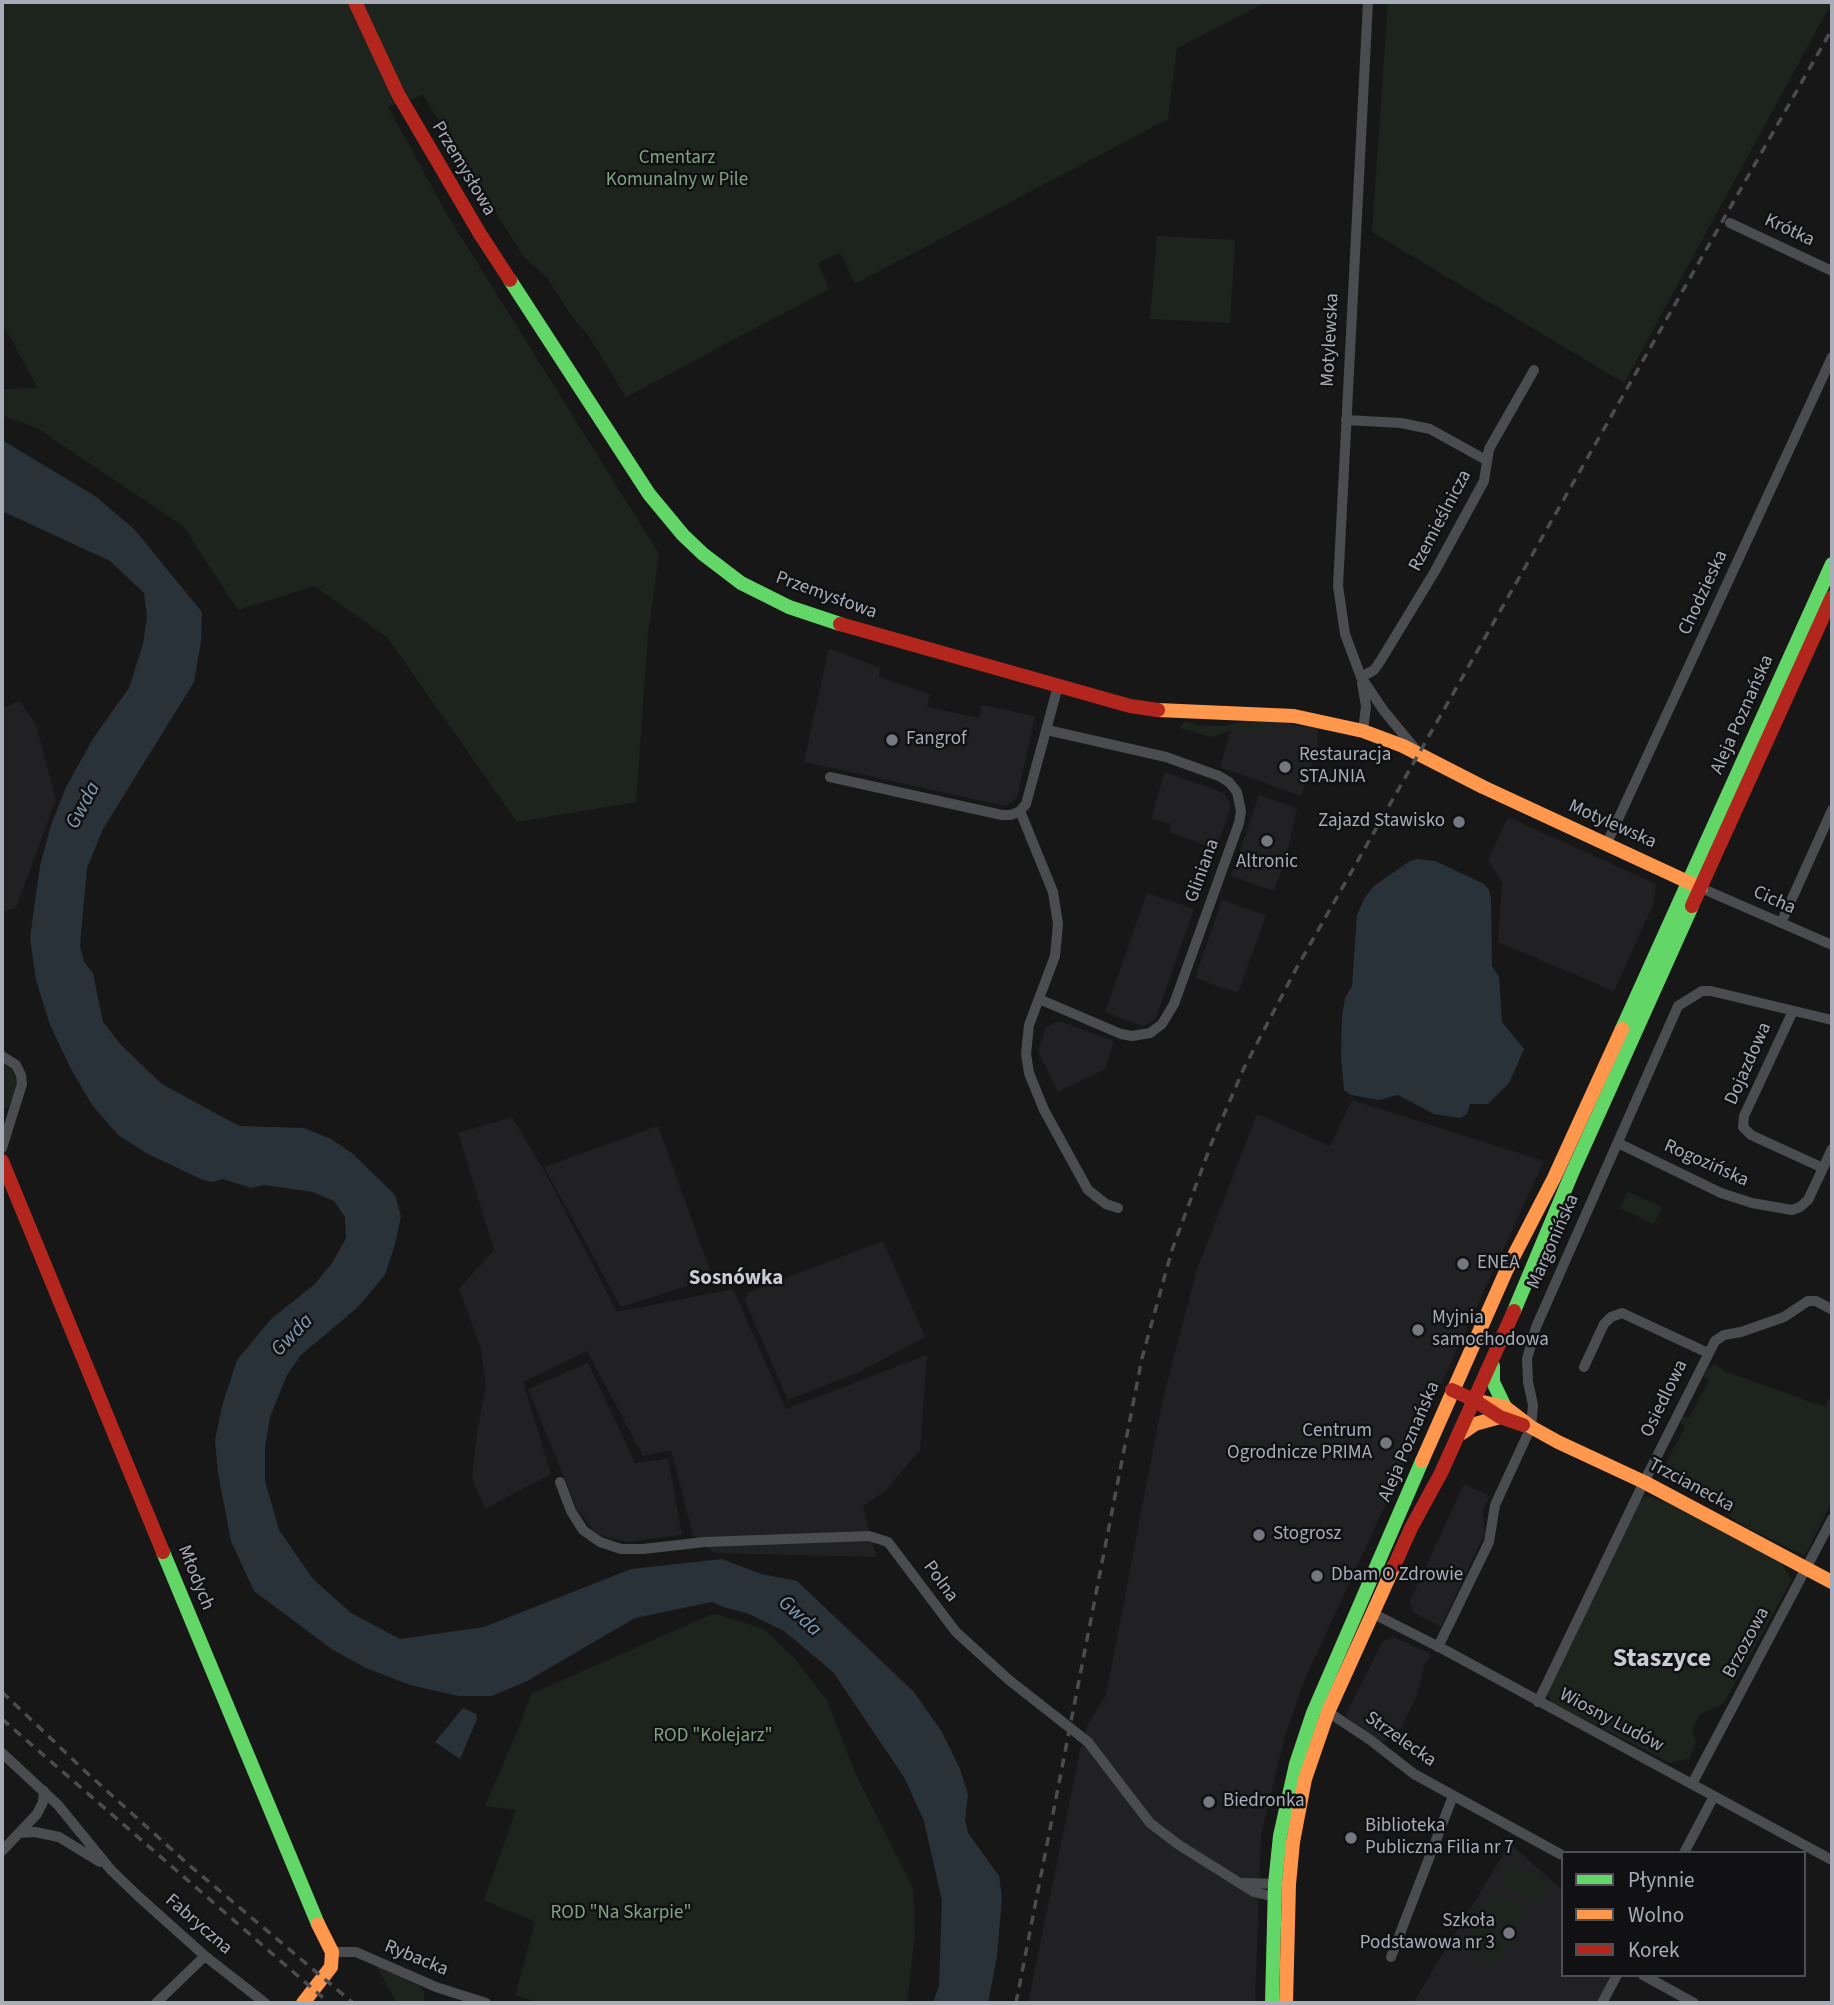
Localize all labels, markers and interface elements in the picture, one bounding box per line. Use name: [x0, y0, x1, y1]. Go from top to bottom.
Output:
street label: Przemysłowa: [426, 118, 500, 220]
park label: Cmentarz Komunalny w Pile: [606, 148, 748, 192]
street label: Krótka: [1760, 210, 1818, 252]
street label: Motylewska: [1317, 293, 1345, 387]
street label: Rzemieślnicza: [1405, 466, 1477, 576]
street label: Chodzieska: [1674, 547, 1734, 639]
street label: Przemysłowa: [772, 567, 880, 625]
street label: Aleja Poznańska: [1706, 652, 1780, 778]
place label: Fangrof: [906, 729, 966, 751]
marker: Fangrof: [884, 732, 900, 748]
place label: Restauracja STAJNIA: [1299, 745, 1391, 789]
marker: Restauracja STAJNIA: [1277, 759, 1293, 775]
water label: Gwda: [61, 778, 107, 834]
street label: Motylewska: [1564, 795, 1660, 855]
place label: Zajazd Stawisko: [1318, 811, 1445, 833]
marker: Zajazd Stawisko: [1451, 814, 1467, 830]
marker: Altronic: [1259, 833, 1275, 849]
street label: Gliniana: [1181, 836, 1225, 906]
place label: Altronic: [1236, 852, 1298, 874]
street label: Cicha: [1749, 882, 1799, 920]
street label: Dojazdowa: [1721, 1019, 1777, 1109]
street label: Rogozińska: [1660, 1135, 1752, 1193]
street label: Margonińska: [1523, 1191, 1585, 1293]
place label: ENEA: [1477, 1253, 1520, 1275]
marker: ENEA: [1455, 1256, 1471, 1272]
district label: Sosnówka: [689, 1266, 783, 1292]
place label: Myjnia samochodowa: [1432, 1308, 1549, 1352]
water label: Gwda: [267, 1309, 319, 1363]
marker: Myjnia samochodowa: [1410, 1322, 1426, 1338]
street label: Osiedlowa: [1636, 1357, 1694, 1441]
street label: Aleja Poznańska: [1374, 1378, 1446, 1506]
place label: Centrum Ogrodnicze PRIMA: [1227, 1421, 1372, 1465]
marker: Centrum Ogrodnicze PRIMA: [1378, 1435, 1394, 1451]
street label: Trzcianecka: [1644, 1454, 1738, 1518]
place label: Stogrosz: [1273, 1524, 1341, 1546]
marker: Stogrosz: [1251, 1527, 1267, 1543]
street label: Młodych: [172, 1542, 218, 1614]
street label: Polna: [917, 1557, 963, 1607]
place label: Dbam O Zdrowie: [1331, 1565, 1463, 1587]
marker: Dbam O Zdrowie: [1309, 1568, 1325, 1584]
water label: Gwda: [772, 1591, 826, 1643]
street label: Brzozowa: [1719, 1604, 1775, 1682]
district label: Staszyce: [1613, 1644, 1711, 1676]
street label: Wiosny Ludów: [1555, 1684, 1667, 1758]
street label: Strzelecka: [1360, 1707, 1440, 1773]
park label: ROD "Kolejarz": [653, 1726, 773, 1748]
place label: Biedronka: [1223, 1791, 1305, 1813]
marker: Biedronka: [1201, 1794, 1217, 1810]
place label: Biblioteka Publiczna Filia nr 7: [1365, 1816, 1514, 1860]
marker: Biblioteka Publiczna Filia nr 7: [1343, 1830, 1359, 1846]
legend: [1561, 1851, 1806, 1977]
text: Płynnie: [1628, 1865, 1695, 1895]
street label: Fabryczna: [160, 1890, 236, 1960]
text: Wolno: [1628, 1900, 1684, 1930]
park label: ROD "Na Skarpie": [551, 1903, 691, 1925]
place label: Szkoła Podstawowa nr 3: [1360, 1911, 1495, 1955]
marker: Szkoła Podstawowa nr 3: [1501, 1925, 1517, 1941]
text: Korek: [1628, 1935, 1679, 1965]
street label: Rybacka: [381, 1936, 451, 1982]

